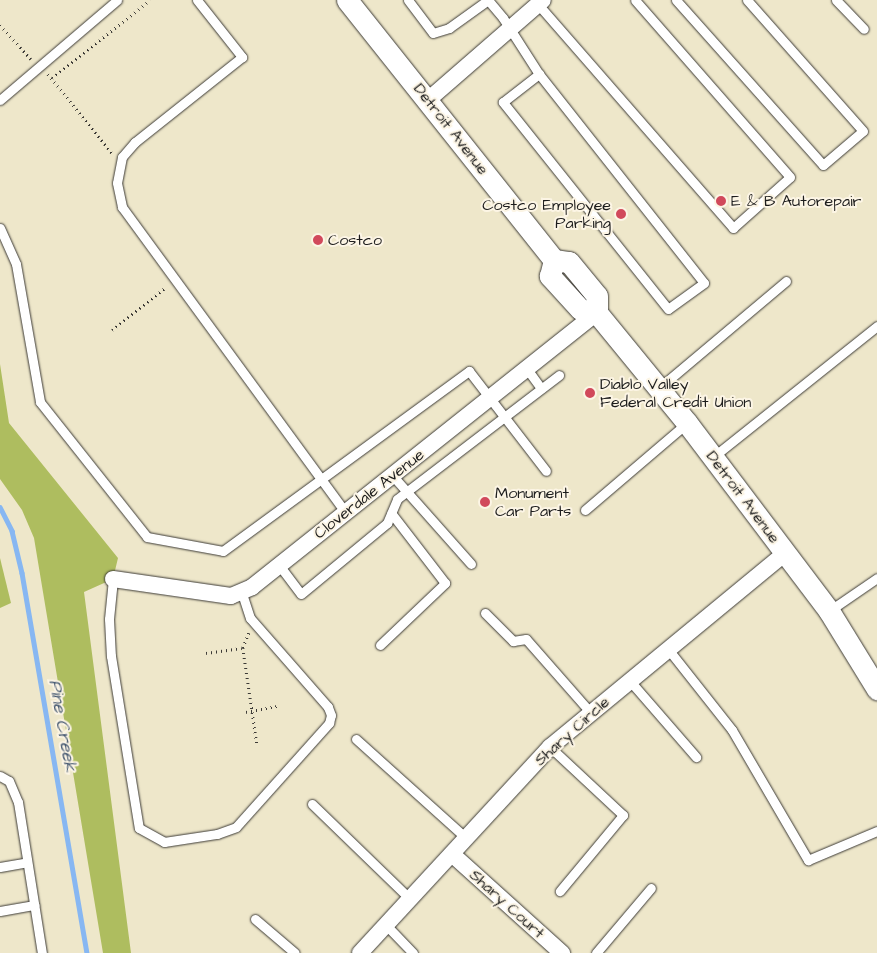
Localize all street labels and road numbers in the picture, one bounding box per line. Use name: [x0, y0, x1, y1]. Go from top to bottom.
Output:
street label: Detroit Avenue: [409, 80, 493, 178]
street label: Cloverdale Avenue: [310, 445, 428, 543]
street label: Detroit Avenue: [702, 447, 784, 547]
street label: Shary Circle: [531, 692, 613, 770]
street label: Shary Court: [466, 865, 548, 943]

